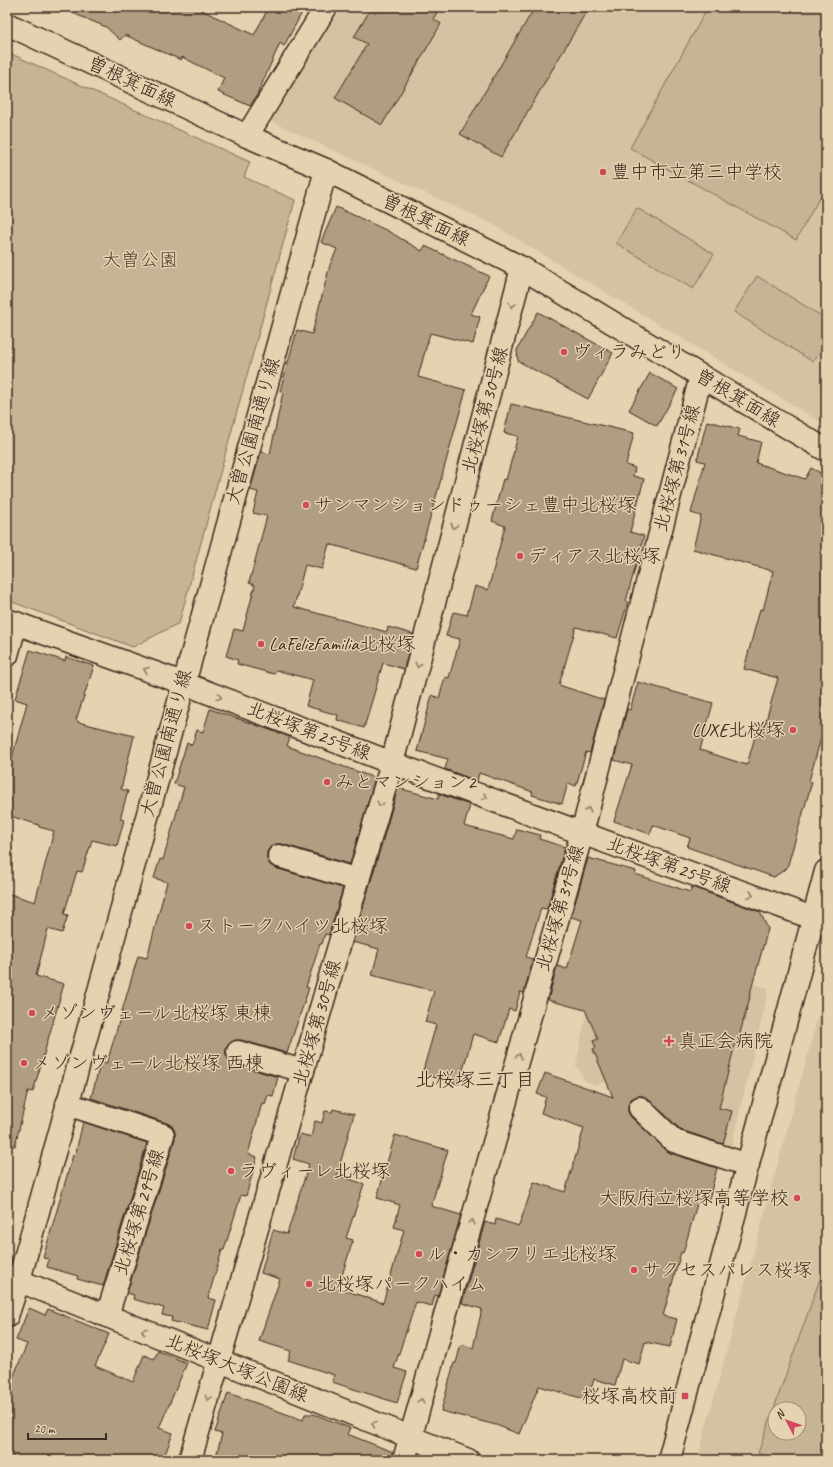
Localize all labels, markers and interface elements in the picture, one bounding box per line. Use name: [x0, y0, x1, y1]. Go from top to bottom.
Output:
street label: 曽根箕面線: [84, 51, 180, 113]
place label: 豊中市立第三中学校: [611, 160, 782, 184]
marker: 豊中市立第三中学校: [598, 167, 608, 177]
street label: 曽根箕面線: [378, 188, 474, 252]
park label: 大曽公園: [102, 248, 178, 272]
one-way arrow: [508, 301, 517, 308]
place label: ヴィラみどり: [572, 340, 686, 364]
street label: 北桜塚第30号線: [456, 344, 514, 476]
marker: ヴィラみどり: [559, 347, 569, 357]
street label: 大曽公園南通り線: [221, 355, 285, 507]
street label: 曽根箕面線: [691, 363, 785, 433]
street label: 北桜塚第31号線: [648, 402, 706, 534]
place label: サンマンションドゥーシェ豊中北桜塚: [314, 493, 637, 517]
marker: サンマンションドゥーシェ豊中北桜塚: [301, 500, 311, 510]
one-way arrow: [451, 523, 459, 529]
place label: ディアス北桜塚: [528, 544, 661, 568]
marker: ディアス北桜塚: [515, 551, 525, 561]
place label: LaFelizFamilia北桜塚: [269, 632, 416, 656]
marker: LaFelizFamilia北桜塚: [256, 639, 266, 649]
one-way arrow: [414, 661, 423, 668]
street label: 大曽公園南通り線: [135, 666, 197, 820]
one-way arrow: [143, 666, 150, 674]
one-way arrow: [216, 692, 223, 700]
street label: 北桜塚第25号線: [243, 696, 375, 766]
place label: LUXE北桜塚: [692, 718, 785, 742]
marker: LUXE北桜塚: [788, 725, 798, 735]
place label: みとマンション2: [335, 770, 477, 794]
marker: みとマンション2: [322, 777, 332, 787]
one-way arrow: [481, 793, 488, 801]
one-way arrow: [376, 800, 385, 807]
one-way arrow: [583, 806, 592, 813]
street label: 北桜塚第25号線: [603, 831, 735, 899]
street label: 北桜塚第31号線: [530, 842, 590, 974]
one-way arrow: [748, 891, 755, 899]
place label: ストークハイツ北桜塚: [197, 914, 388, 938]
marker: ストークハイツ北桜塚: [184, 921, 194, 931]
street label: 北桜塚第30号線: [287, 957, 347, 1089]
place label: メゾンヴェール北桜塚 東棟: [40, 1001, 271, 1025]
marker: メゾンヴェール北桜塚 東棟: [27, 1008, 37, 1018]
place label: 真正会病院: [678, 1029, 773, 1053]
marker: 真正会病院: [663, 1035, 675, 1047]
place label: メゾンヴェール北桜塚 西棟: [32, 1051, 263, 1075]
one-way arrow: [514, 1053, 523, 1060]
marker: メゾンヴェール北桜塚 西棟: [19, 1058, 29, 1068]
district label: 北桜塚三丁目: [415, 1067, 535, 1092]
street label: 北桜塚第29号線: [108, 1146, 170, 1278]
place label: ラヴィーレ北桜塚: [239, 1159, 390, 1183]
marker: ラヴィーレ北桜塚: [226, 1166, 236, 1176]
place label: 大阪府立桜塚高等学校: [599, 1186, 789, 1210]
marker: 大阪府立桜塚高等学校: [792, 1193, 802, 1203]
one-way arrow: [467, 1218, 476, 1225]
place label: ル・カンフリエ北桜塚: [427, 1242, 617, 1266]
marker: ル・カンフリエ北桜塚: [414, 1249, 424, 1259]
place label: サクセスパレス桜塚: [642, 1258, 812, 1282]
marker: サクセスパレス桜塚: [629, 1265, 639, 1275]
place label: 北桜塚パークハイム: [317, 1272, 487, 1296]
marker: 北桜塚パークハイム: [304, 1279, 314, 1289]
one-way arrow: [140, 1327, 147, 1335]
street label: 北桜塚大塚公園線: [162, 1328, 312, 1408]
place label: 桜塚高校前: [582, 1384, 677, 1408]
marker: 桜塚高校前: [680, 1391, 690, 1401]
one-way arrow: [204, 1395, 213, 1402]
one-way arrow: [416, 1397, 425, 1404]
north arrow: [767, 1401, 807, 1441]
text: N: [772, 1406, 788, 1422]
scale bar: [28, 1415, 106, 1441]
one-way arrow: [371, 1420, 378, 1428]
text: 20 m: [34, 1421, 56, 1437]

